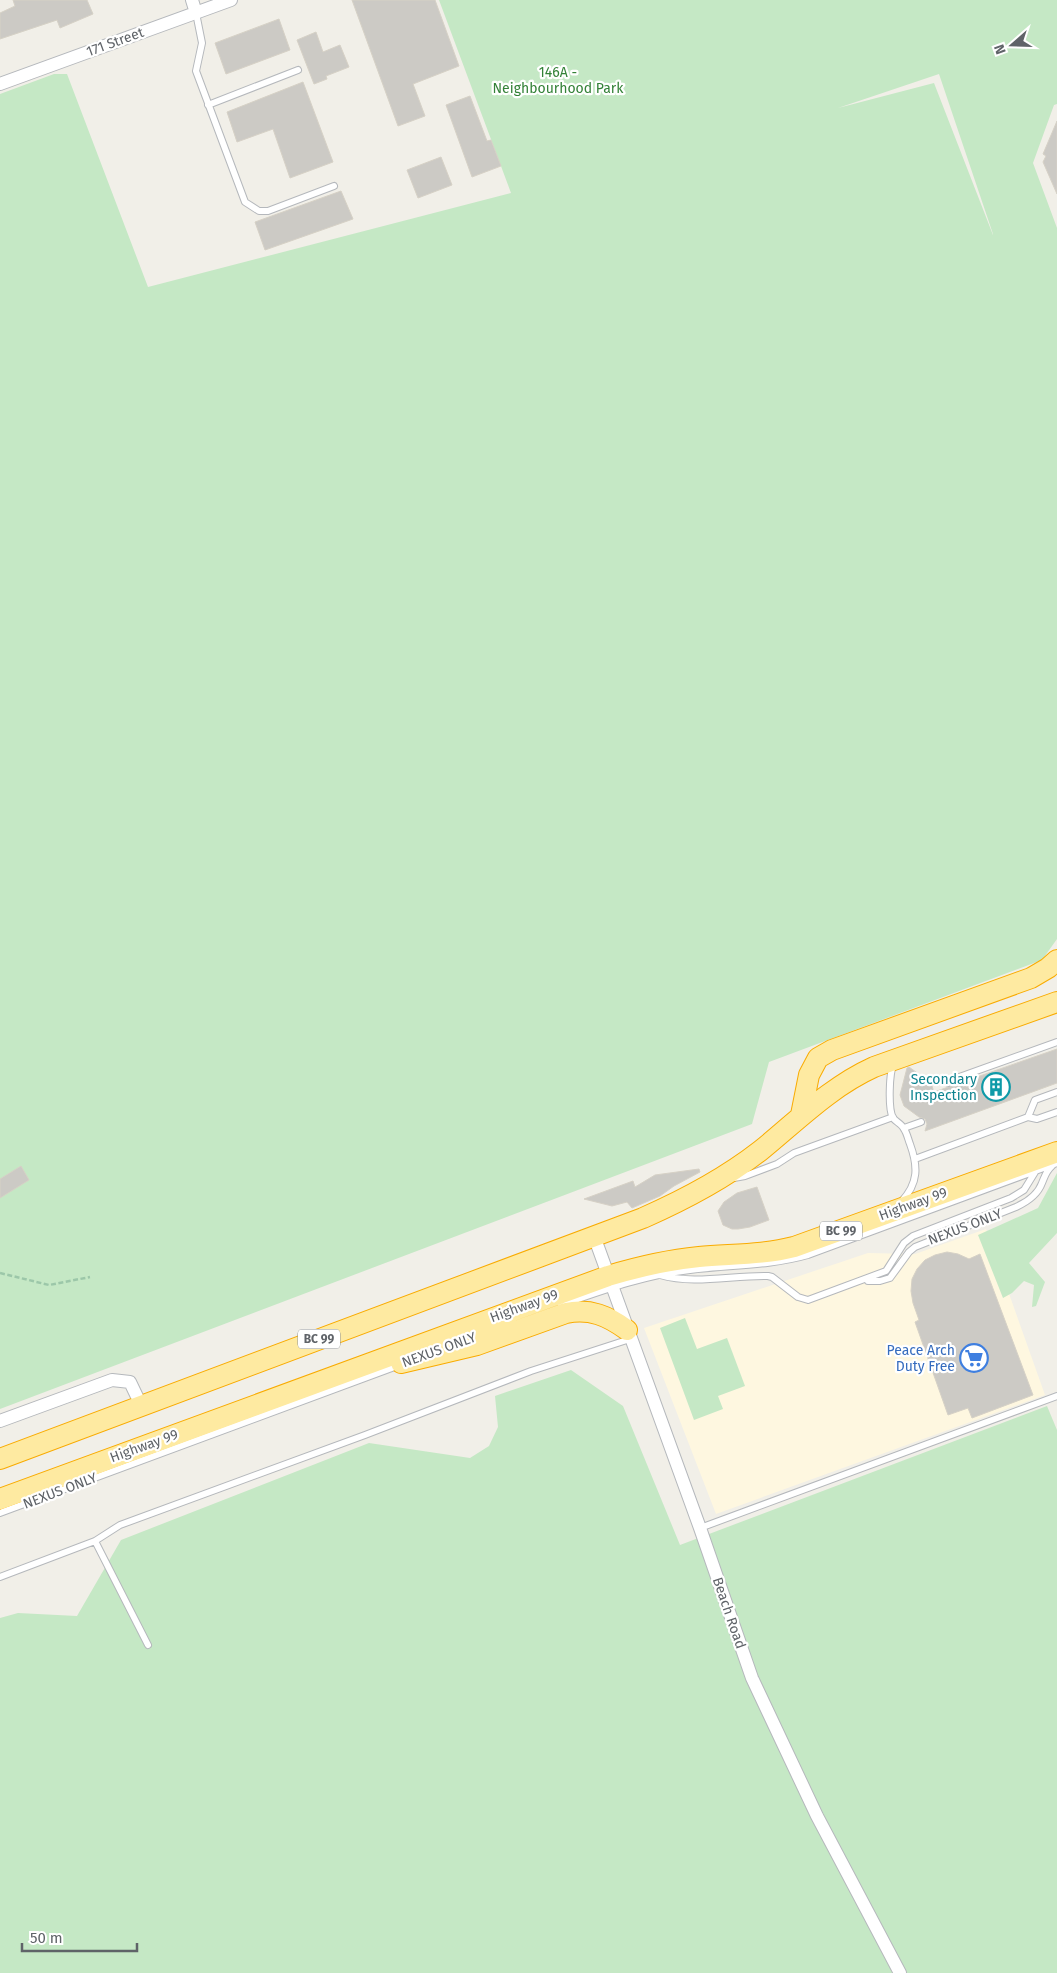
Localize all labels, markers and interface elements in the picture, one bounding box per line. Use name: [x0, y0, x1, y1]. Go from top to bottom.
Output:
north arrow: [987, 20, 1037, 70]
street label: 171 Street: [84, 23, 147, 60]
text: N: [991, 42, 1010, 57]
park label: 146A - Neighbourhood Park: [493, 64, 624, 97]
place label: Secondary Inspection: [910, 1071, 977, 1104]
building icon: Secondary Inspection: [981, 1072, 1011, 1102]
street label: Highway 99: [876, 1184, 950, 1224]
street label: NEXUS ONLY: [926, 1205, 1005, 1249]
road number: BC 99: [820, 1222, 862, 1240]
street label: Highway 99: [487, 1286, 561, 1326]
street label: NEXUS ONLY: [400, 1329, 479, 1371]
road number: BC 99: [298, 1330, 340, 1348]
place label: Peace Arch Duty Free: [887, 1342, 955, 1375]
supermarket icon: Peace Arch Duty Free: [959, 1343, 989, 1373]
street label: Highway 99: [107, 1426, 181, 1466]
street label: NEXUS ONLY: [21, 1469, 100, 1513]
street label: Beach Road: [709, 1575, 749, 1651]
scale bar: [22, 1920, 138, 1952]
text: 50 m: [30, 1929, 63, 1947]

